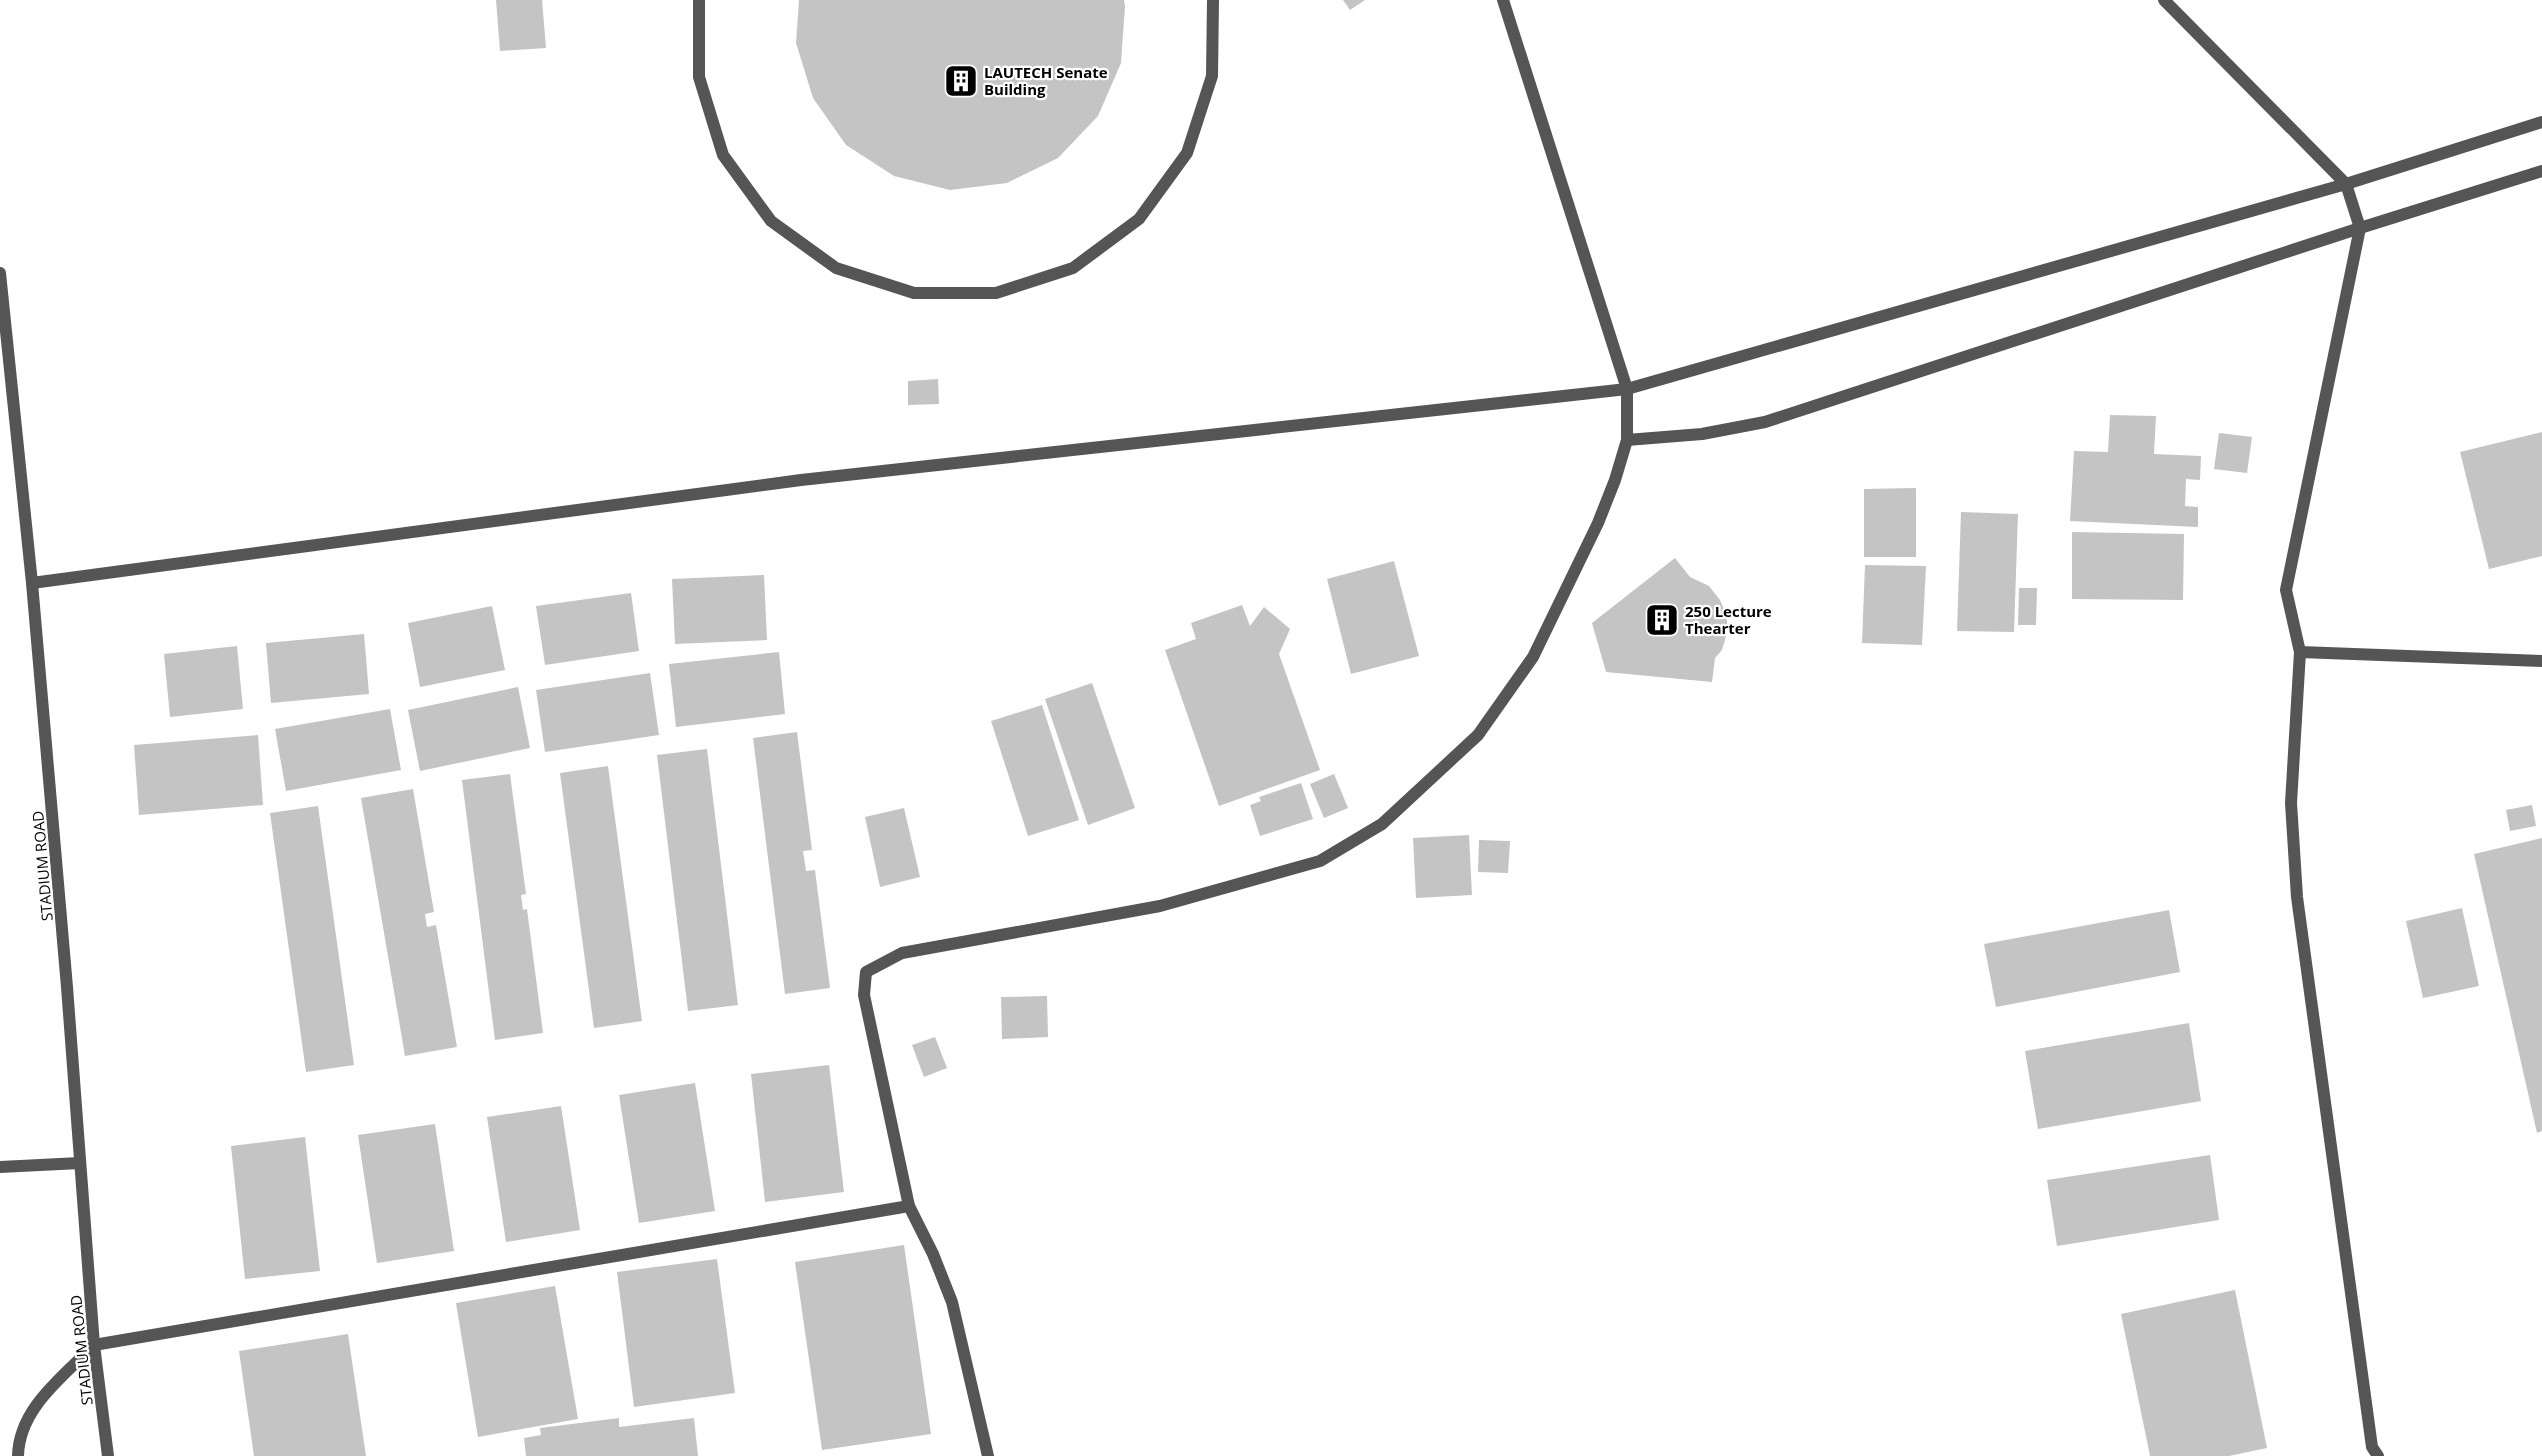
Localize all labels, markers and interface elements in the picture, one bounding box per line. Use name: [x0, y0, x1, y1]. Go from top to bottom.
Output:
place label: LAUTECH Senate Building: [984, 62, 1108, 99]
building icon: LAUTECH Senate Building: [943, 63, 979, 99]
place label: 250 Lecture Thearter: [1685, 601, 1772, 638]
building icon: 250 Lecture Thearter: [1644, 602, 1680, 638]
street label: STADIUM ROAD: [27, 810, 57, 922]
street label: STADIUM ROAD: [65, 1294, 97, 1406]

